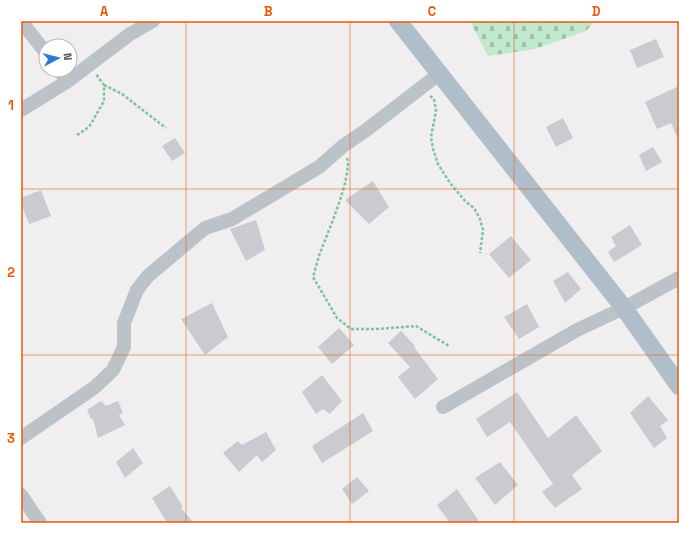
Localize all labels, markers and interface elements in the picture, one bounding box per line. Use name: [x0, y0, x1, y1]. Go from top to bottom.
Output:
text: A: [100, 3, 109, 20]
text: B: [264, 3, 273, 20]
text: C: [428, 3, 436, 20]
text: D: [592, 3, 601, 20]
north arrow: [38, 38, 78, 78]
text: N: [61, 52, 75, 61]
text: 1: [8, 97, 14, 114]
text: 2: [7, 264, 15, 281]
text: 3: [7, 430, 15, 447]

